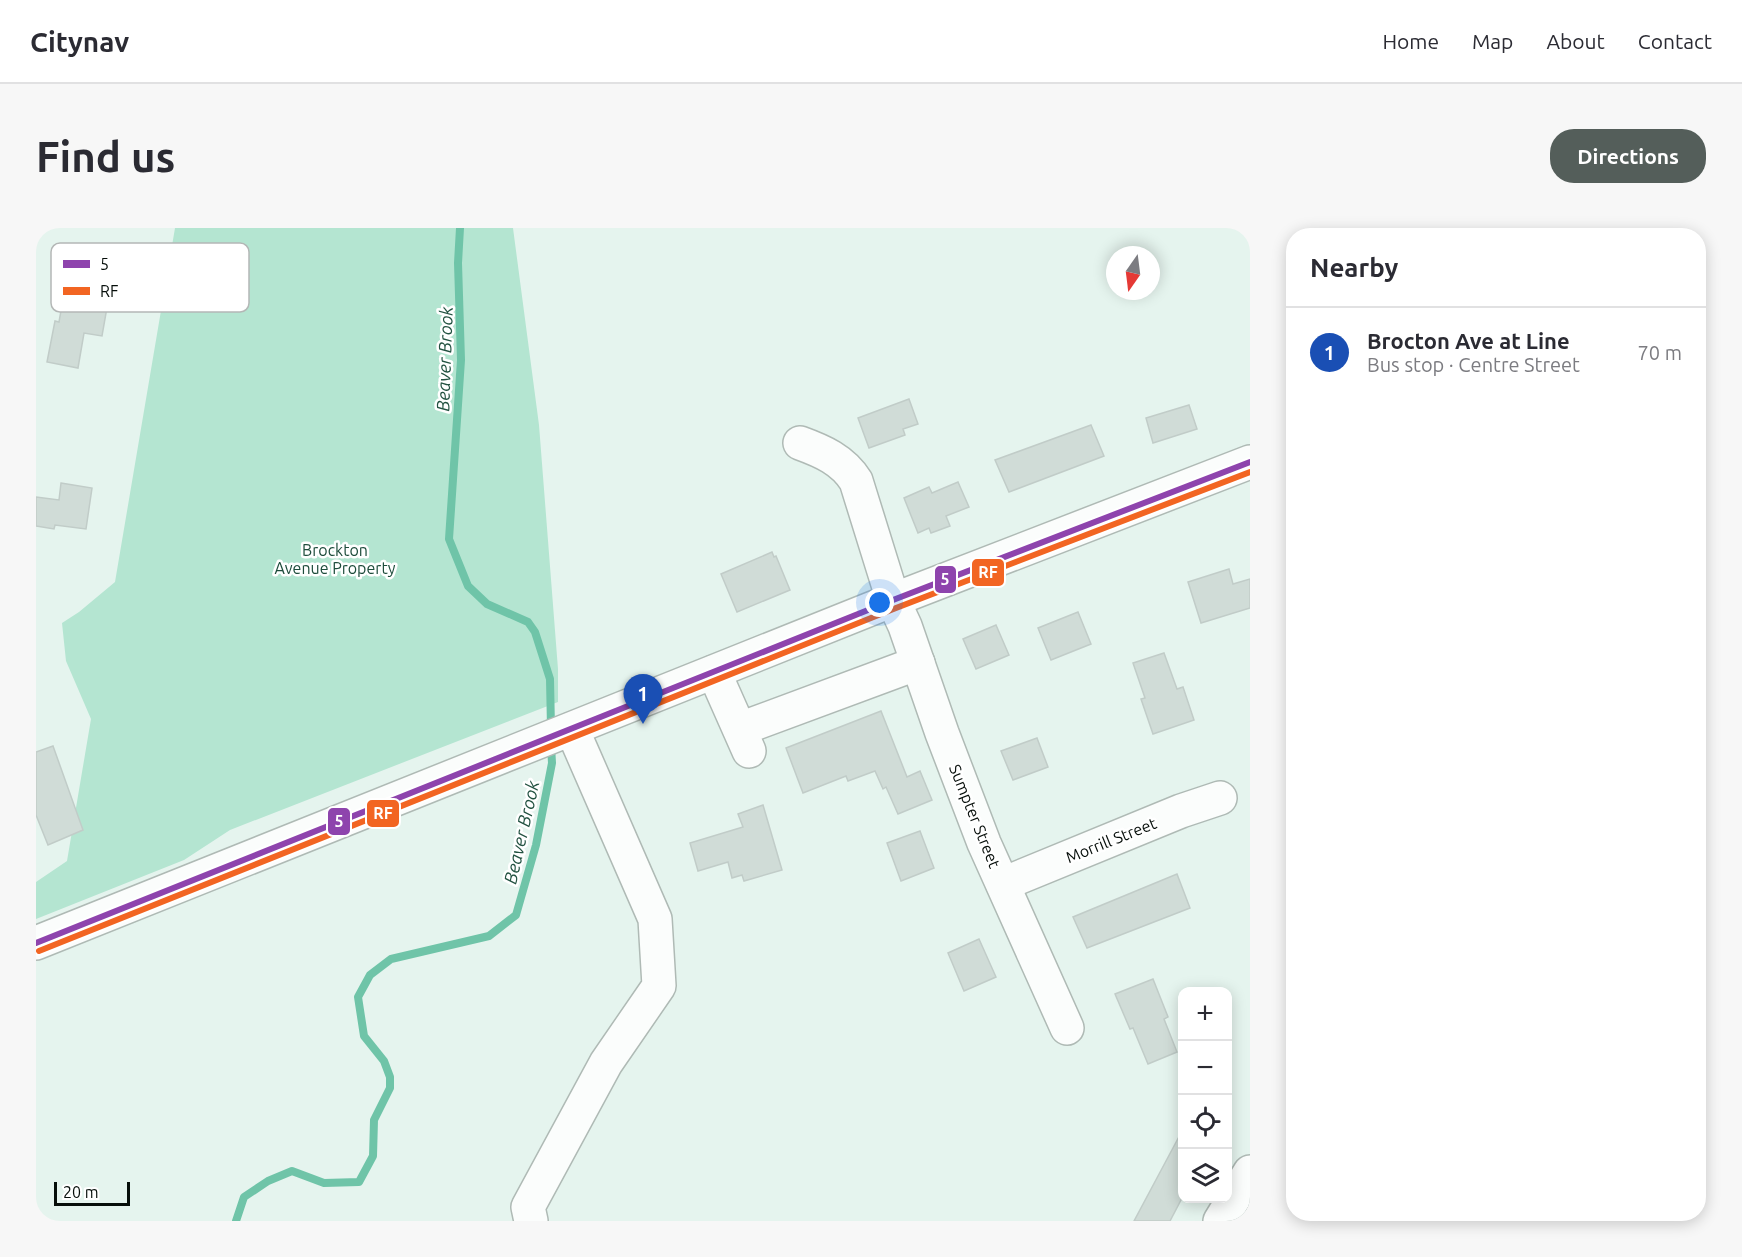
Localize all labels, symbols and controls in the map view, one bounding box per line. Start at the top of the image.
text: Citynav [30,26,129,57]
text: Home [1382,29,1439,53]
text: Map [1472,29,1513,53]
text: About [1546,29,1605,53]
text: Contact [1638,29,1712,53]
button: Directions [1550,129,1706,183]
text: Find us [36,133,175,180]
legend [51,243,249,312]
north arrow [1106,246,1160,300]
text: Nearby [1310,253,1398,282]
text: 5 [100,255,109,273]
text: RF [100,282,118,300]
water label: Beaver Brook [432,305,456,412]
text: Brocton Ave at Line [1367,328,1570,353]
text: 1 [1324,341,1335,364]
text: 70 m [1638,341,1682,364]
text: Bus stop · Centre Street [1367,353,1580,376]
park label: Brockton Avenue Property [275,541,396,577]
line badge: RF [971,558,1005,587]
text: RF [978,563,998,581]
line badge: 5 [934,565,957,594]
text: 5 [940,570,950,588]
your location [865,588,894,617]
pin: 1 [624,674,662,724]
street label: Sumpter Street [946,762,1004,871]
water label: Beaver Brook [499,778,543,886]
line badge: RF [366,799,400,828]
text: RF [373,804,393,822]
line badge: 5 [327,807,351,836]
text: 5 [334,812,344,830]
street label: Morrill Street [1063,813,1160,866]
map controls [1178,987,1232,1203]
button: + [1178,987,1232,1041]
button: − [1178,1041,1232,1095]
button: locate [1178,1095,1232,1149]
button: layers [1178,1149,1232,1203]
scale bar [54,1179,130,1206]
text: 20 m [63,1183,99,1201]

